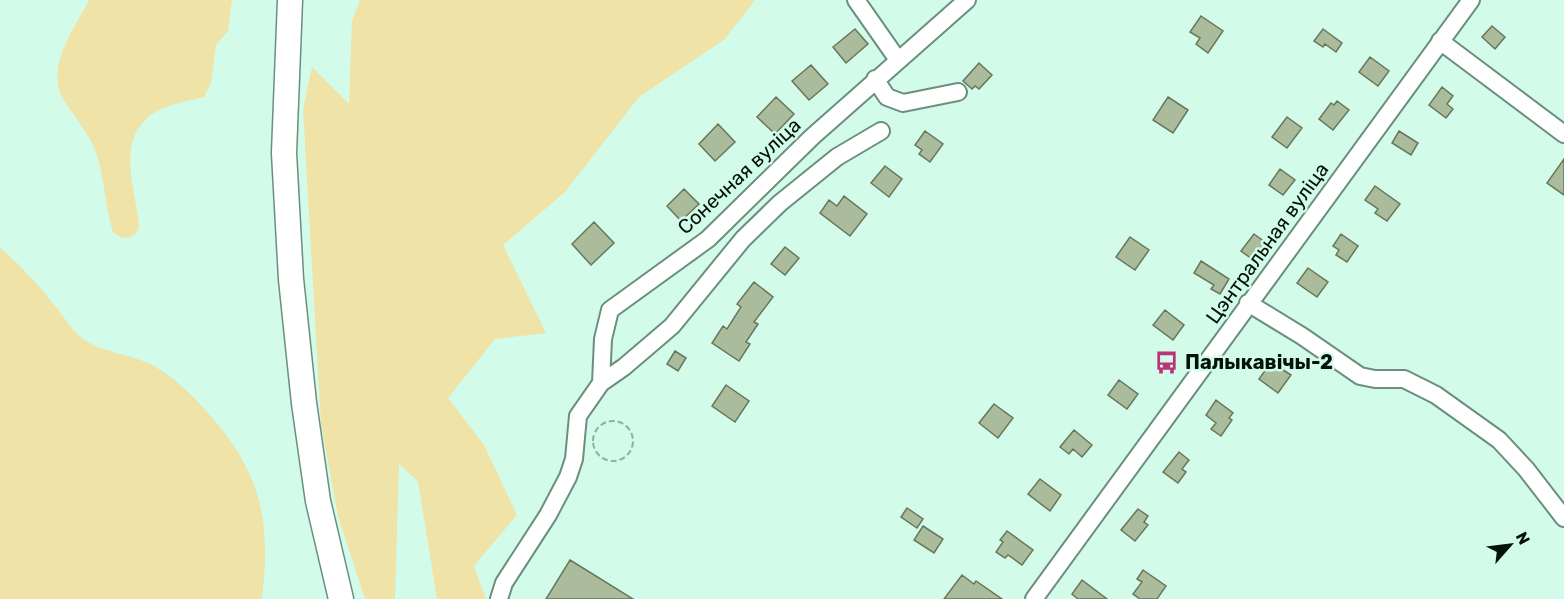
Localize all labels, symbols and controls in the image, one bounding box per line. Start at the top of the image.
street label: Сонечная вуліца [672,113,806,239]
street label: Цэнтральная вуліца [1201,158,1333,328]
bus stop icon: Палыкавічы-2 [1154,349,1180,375]
place label: Палыкавічы-2 [1185,350,1333,374]
north arrow [1480,515,1540,575]
text: N [1512,529,1534,548]

